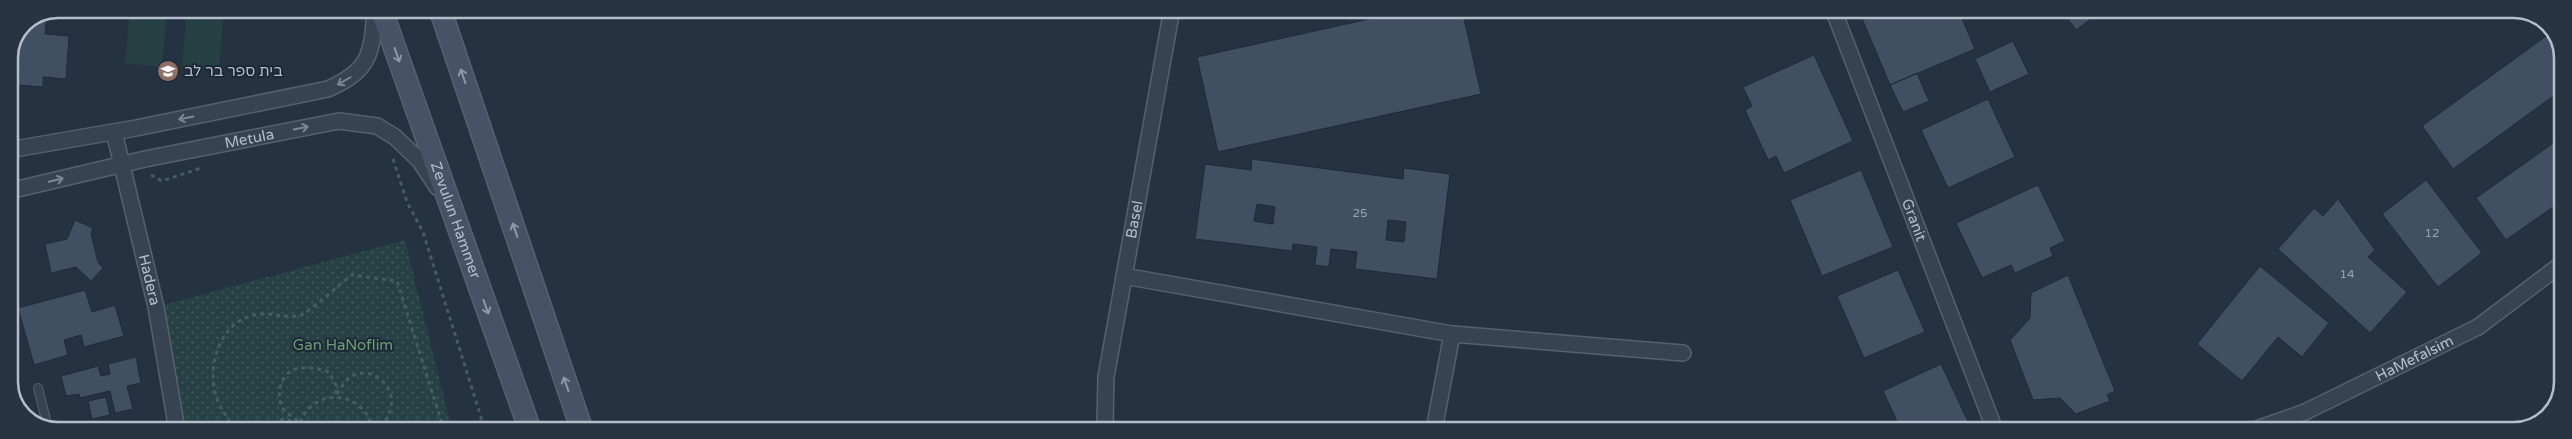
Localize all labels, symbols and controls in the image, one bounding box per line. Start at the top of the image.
one-way arrow [393,47,402,62]
school or university icon: בית ספר בר לב [156,59,180,83]
place label: בית ספר בר לב [184,62,283,80]
one-way arrow [457,68,467,84]
one-way arrow [337,77,351,87]
one-way arrow [179,113,195,123]
one-way arrow [292,123,308,133]
street label: Metula [223,125,275,152]
street label: Zevulun Hammer [427,159,485,281]
one-way arrow [48,175,64,184]
street label: Granit [1898,196,1931,244]
street label: Basel [1122,199,1146,240]
house number: 25 [1352,206,1368,220]
one-way arrow [509,222,519,238]
house number: 12 [2424,226,2440,240]
street label: Hadera [135,252,164,307]
house number: 14 [2339,267,2355,281]
one-way arrow [482,299,491,315]
street label: HaMefalsim [2372,331,2456,385]
park label: Gan HaNoflim [293,336,393,354]
one-way arrow [561,376,571,392]

